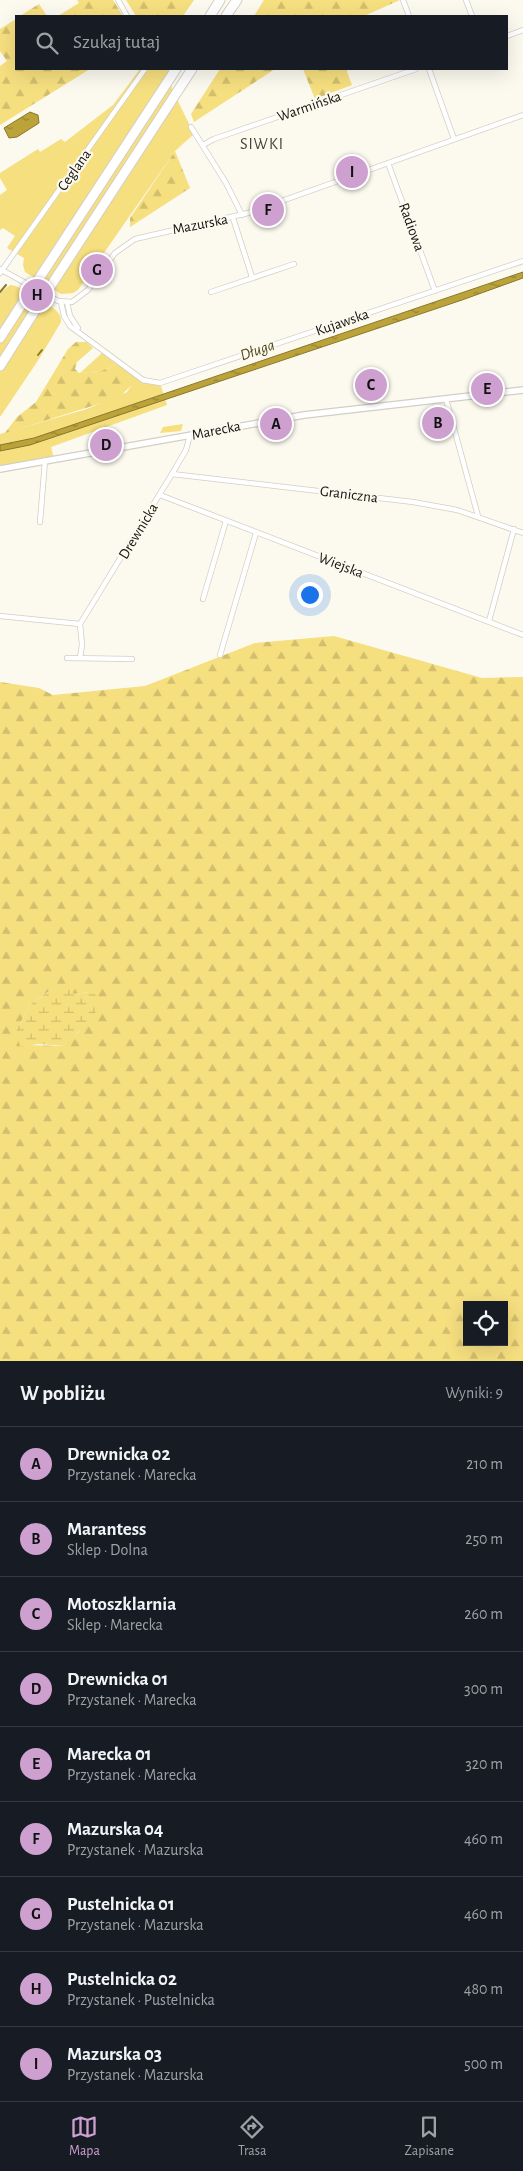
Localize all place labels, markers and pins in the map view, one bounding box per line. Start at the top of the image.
pin: I [336,153,368,191]
pin: F [252,191,284,229]
pin: G [81,251,113,289]
pin: H [21,276,53,314]
pin: C [355,366,387,404]
pin: E [471,370,503,408]
pin: B [422,404,454,442]
pin: A [260,405,292,443]
pin: D [90,426,122,464]

